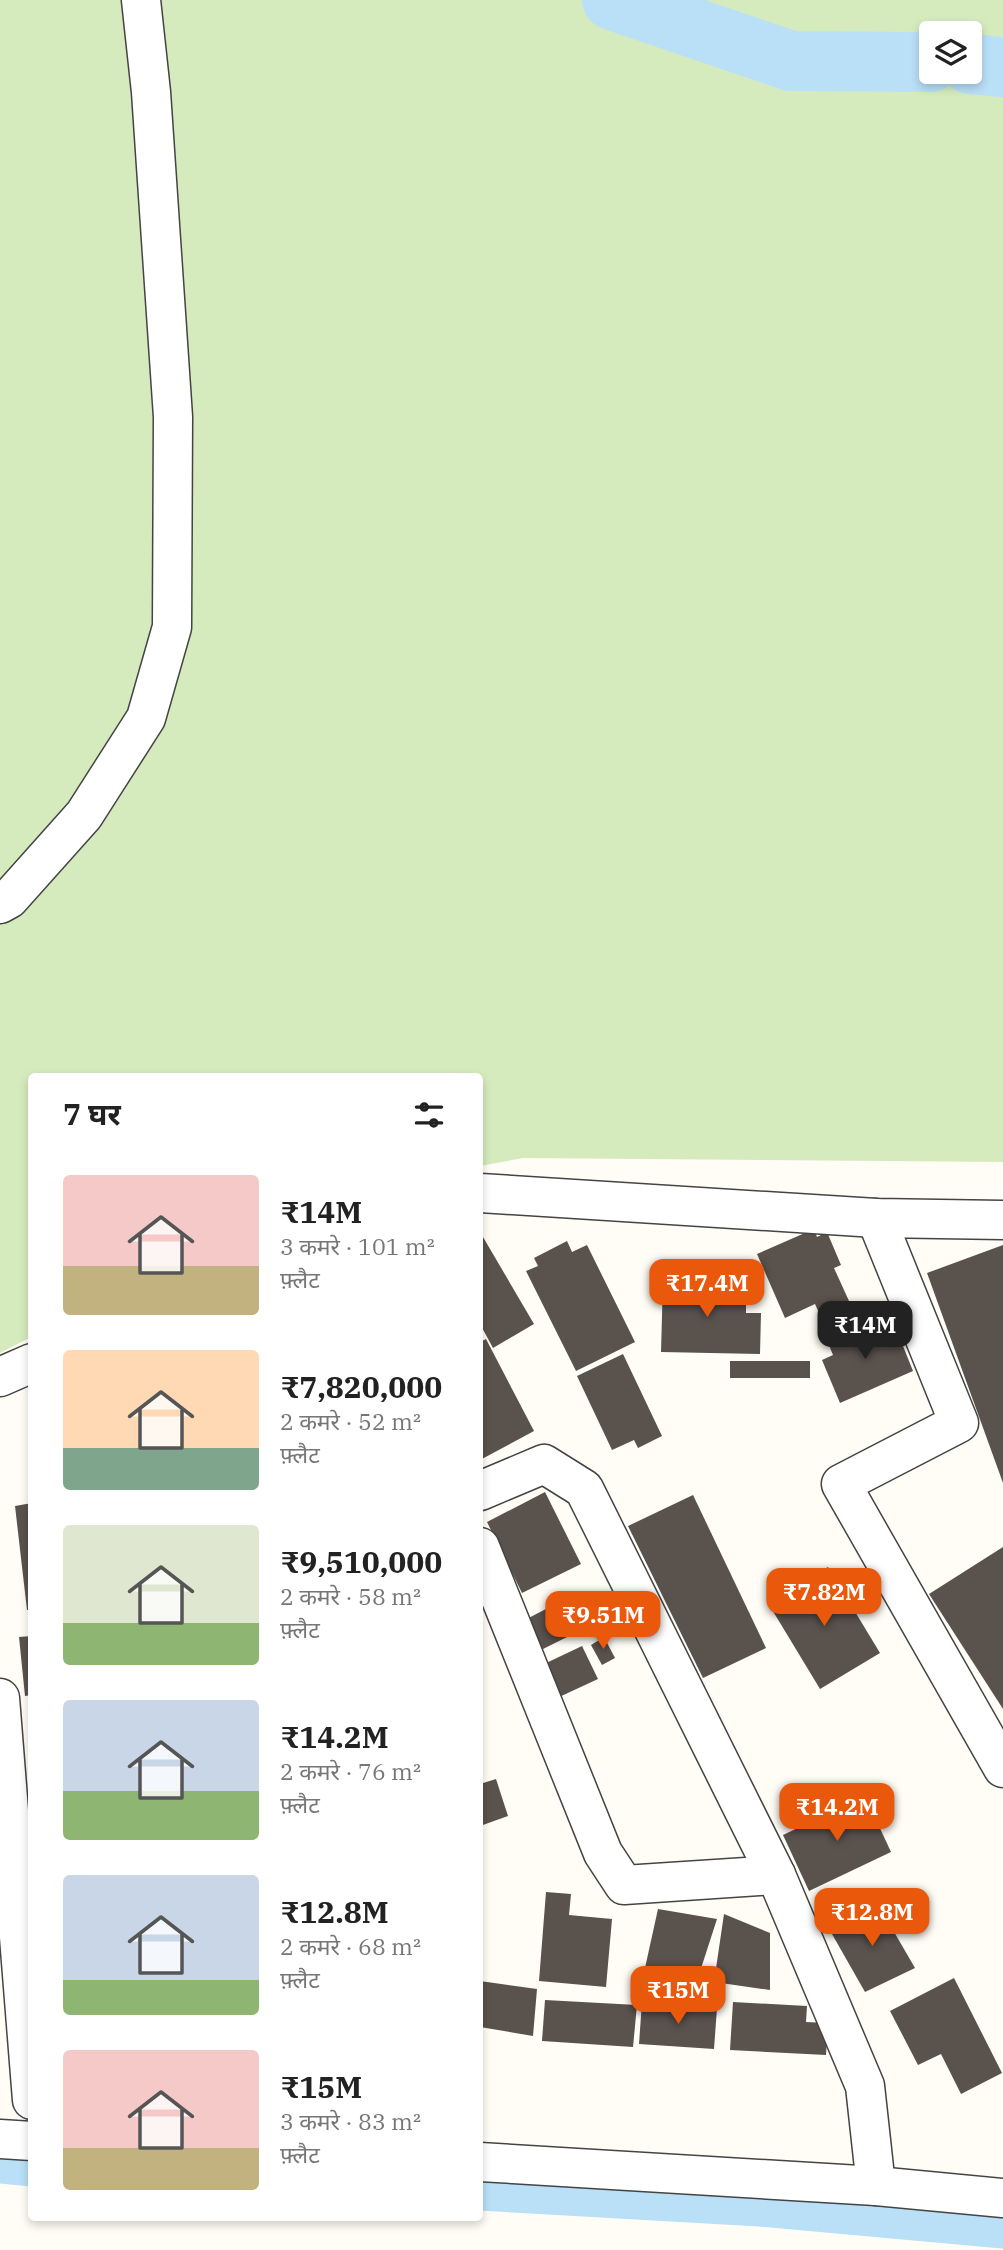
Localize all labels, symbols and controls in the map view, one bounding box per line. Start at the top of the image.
map controls [919,21,982,84]
button: layers [919,21,982,84]
text: 7 घर [63,1094,121,1133]
icon: filters [410,1096,448,1134]
text: ₹14M [280,1192,362,1231]
icon: home [119,1203,203,1287]
text: 3 कमरे · 101 m² [280,1231,435,1261]
pin: ₹17.4M [650,1260,764,1319]
text: फ़्लैट [280,1264,320,1294]
text: ₹17.4M [665,1267,749,1297]
pin: ₹14M [824,1302,906,1361]
text: ₹14M [834,1309,896,1339]
text: ₹7,820,000 [280,1367,442,1406]
icon: home [119,1378,203,1462]
text: 2 कमरे · 52 m² [280,1406,421,1436]
text: फ़्लैट [280,1439,320,1469]
text: ₹9,510,000 [280,1542,442,1581]
icon: home [119,1553,203,1637]
pin: ₹7.82M [767,1568,881,1628]
text: ₹7.82M [782,1576,866,1606]
text: 2 कमरे · 58 m² [280,1581,421,1611]
pin: ₹9.51M [546,1592,660,1651]
text: ₹9.51M [561,1599,645,1629]
text: फ़्लैट [280,1614,320,1644]
text: ₹14.2M [280,1717,389,1756]
icon: home [119,1728,203,1812]
text: 2 कमरे · 76 m² [280,1756,421,1786]
pin: ₹14.2M [780,1784,894,1843]
text: फ़्लैट [280,1789,320,1819]
text: ₹14.2M [795,1791,879,1821]
pin: ₹12.8M [815,1888,929,1948]
text: ₹12.8M [280,1892,389,1931]
text: ₹12.8M [830,1896,914,1926]
icon: home [119,1903,203,1987]
text: 2 कमरे · 68 m² [280,1931,421,1961]
text: फ़्लैट [280,1964,320,1994]
pin: ₹15M [637,1966,719,2026]
text: ₹15M [647,1974,709,2004]
text: ₹15M [280,2067,362,2106]
icon: home [119,2078,203,2162]
text: 3 कमरे · 83 m² [280,2106,421,2136]
text: फ़्लैट [280,2139,320,2169]

